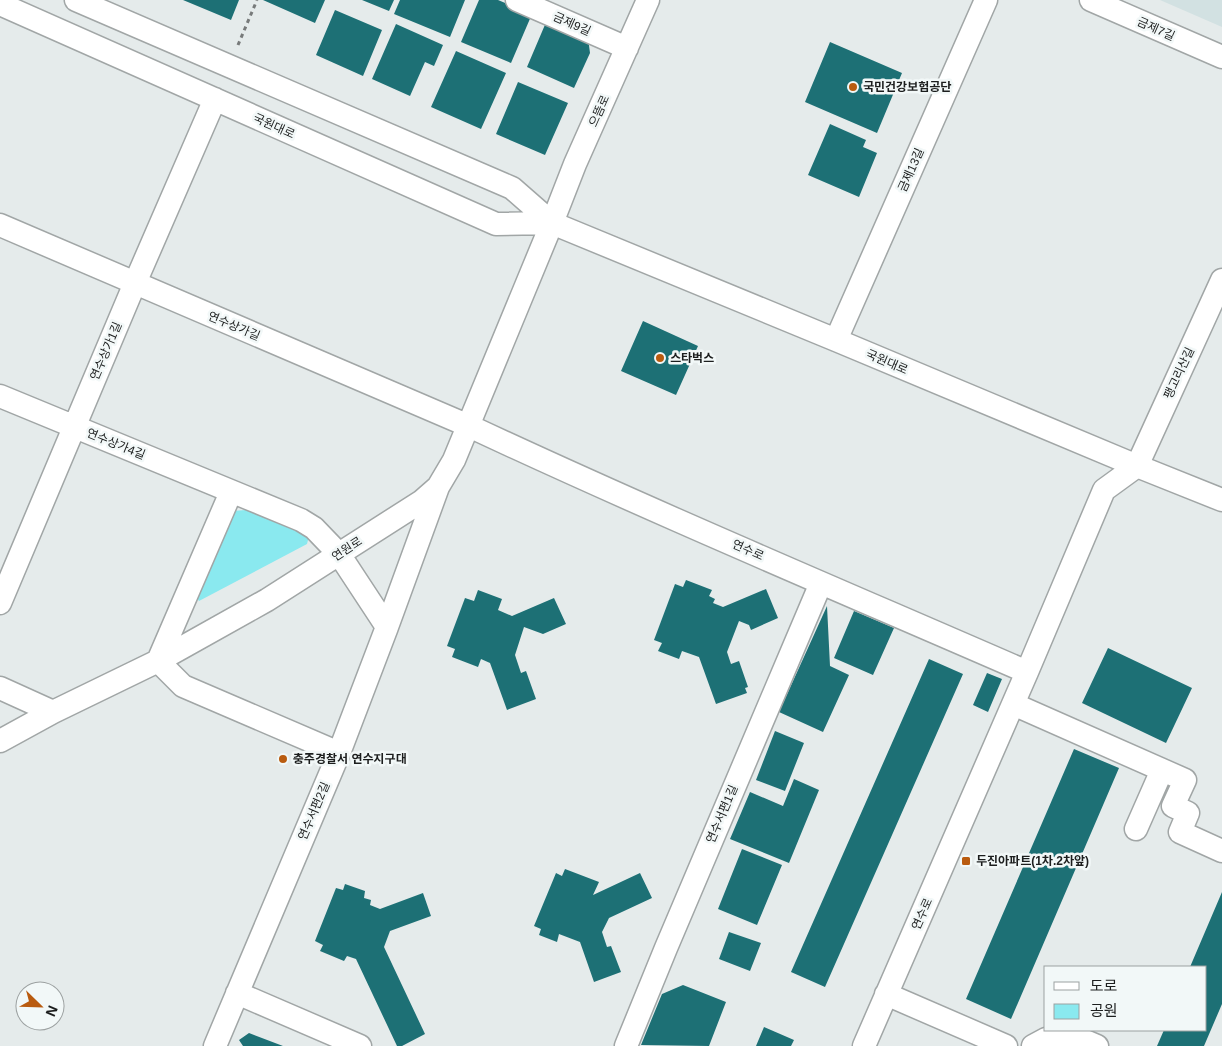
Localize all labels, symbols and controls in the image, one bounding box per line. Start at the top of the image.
street label: 금제9길 [551,10,593,38]
street label: 금제7길 [1135,15,1177,43]
place label: 국민건강보험공단 [863,80,951,94]
marker: 국민건강보험공단 [847,81,859,93]
street label: 으뜸로 [586,93,612,129]
street label: 국원대로 [251,111,297,141]
street label: 금제13길 [895,146,927,194]
street label: 연수상가길 [206,309,262,343]
street label: 연수상가1길 [87,320,125,382]
street label: 팽고리산길 [1161,345,1197,401]
street label: 국원대로 [864,347,910,377]
place label: 스타벅스 [670,351,714,365]
marker: 스타벅스 [654,352,666,364]
street label: 연수상가4길 [85,426,147,462]
street label: 연원로 [329,534,365,564]
street label: 연수로 [730,537,766,563]
place label: 충주경찰서 연수지구대 [293,752,407,766]
marker: 충주경찰서 연수지구대 [277,753,289,765]
street label: 연수서편2길 [295,780,333,842]
street label: 연수서편1길 [703,783,741,845]
place label: 두진아파트(1차.2차앞) [976,854,1089,868]
marker: 두진아파트(1차.2차앞) [960,855,972,867]
street label: 연수로 [909,896,935,932]
legend [1044,966,1207,1031]
text: 도로 [1090,977,1118,994]
north arrow [15,981,65,1031]
text: 공원 [1090,1002,1118,1019]
text: N [43,1003,61,1019]

